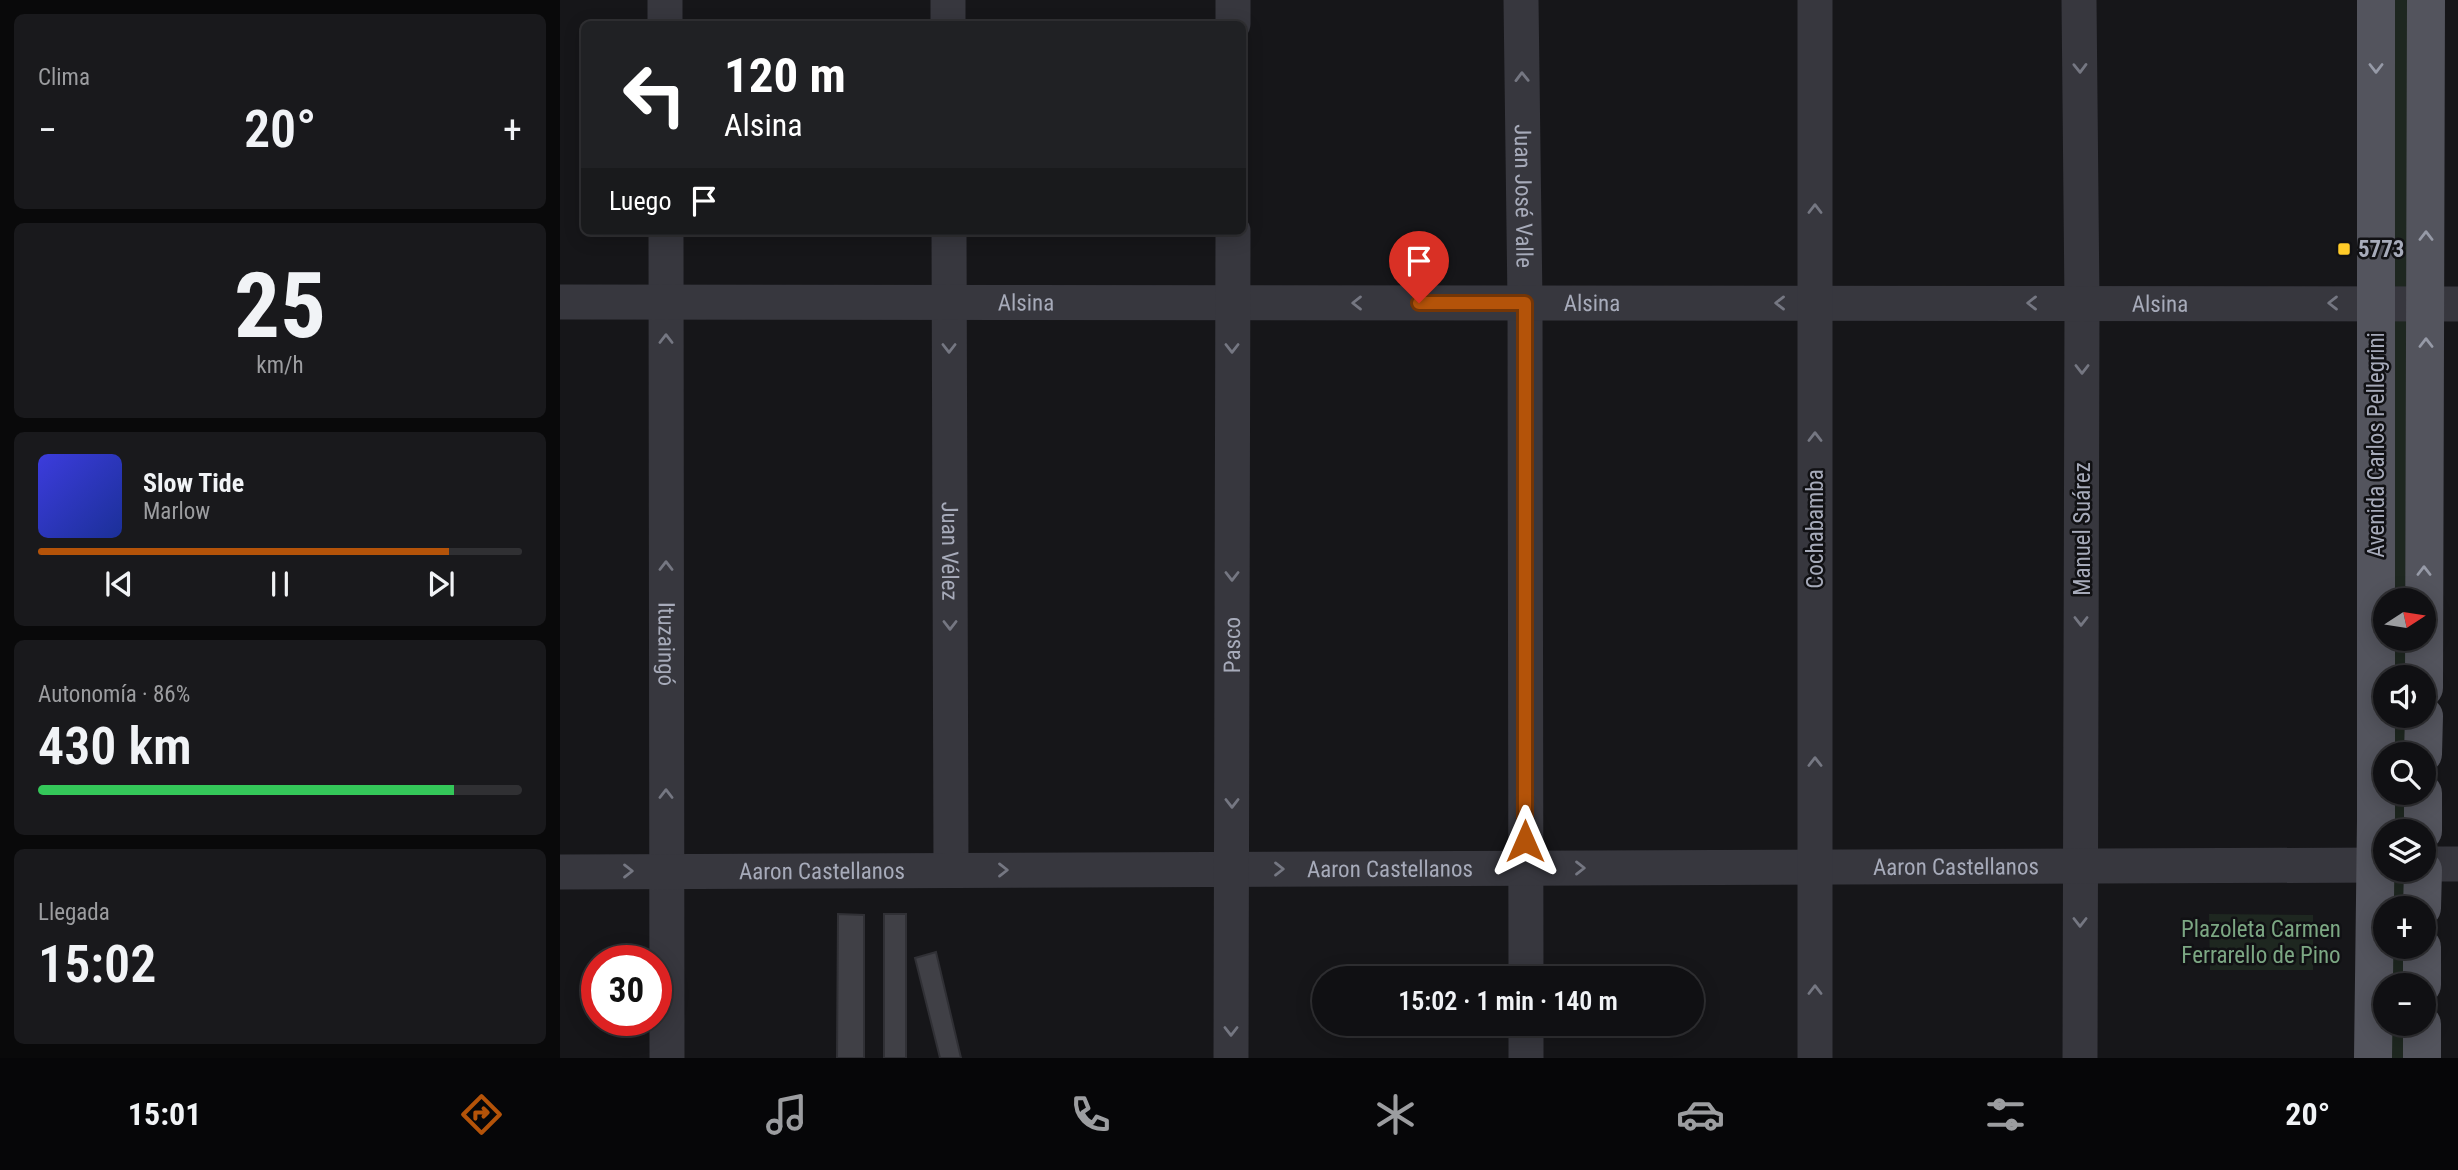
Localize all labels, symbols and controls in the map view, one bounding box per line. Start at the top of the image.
text: 120 m [724,47,846,104]
icon: left [609,49,700,140]
one-way arrow [2072,63,2088,74]
one-way arrow [2368,63,2384,74]
text: Clima [38,64,90,91]
one-way arrow [1514,71,1530,82]
text: 20° [244,99,316,160]
text: Alsina [724,106,803,144]
text: − [38,108,57,152]
text: + [503,108,522,152]
street label: Juan José Valle [1509,124,1538,268]
icon: arrive [685,182,723,220]
text: Luego [609,186,671,216]
one-way arrow [1807,204,1823,214]
one-way arrow [2418,230,2434,240]
pin [1389,231,1449,303]
place label: 5773 [2358,236,2405,263]
marker: 5773 [2336,241,2352,257]
icon: arrive [1400,242,1438,280]
text: 25 [234,253,326,359]
street label: Alsina [998,289,1054,316]
street label: Alsina [1564,290,1620,317]
street label: Alsina [2132,290,2188,317]
one-way arrow [1351,295,1361,311]
one-way arrow [1774,295,1785,311]
one-way arrow [2026,295,2037,311]
one-way arrow [2327,295,2338,311]
street label: Avenida Carlos Pellegrini [2363,332,2390,558]
one-way arrow [658,333,674,344]
one-way arrow [2418,337,2433,348]
one-way arrow [941,343,957,354]
one-way arrow [1224,343,1240,354]
text: km/h [256,352,304,379]
one-way arrow [2074,364,2090,375]
one-way arrow [1807,431,1823,442]
street label: Manuel Suárez [2069,462,2096,596]
text: Slow Tide [143,468,244,498]
street label: Cochabamba [1802,469,1829,589]
text: Marlow [143,498,210,525]
street label: Juan Vélez [936,501,964,601]
one-way arrow [658,561,674,571]
icon: previous [100,565,138,603]
icon: pause [261,565,299,603]
icon: next [422,565,460,603]
one-way arrow [2416,565,2432,575]
one-way arrow [1224,571,1240,581]
north arrow [2373,588,2436,651]
map controls [2373,588,2436,1036]
street label: Ituzaingó [653,602,680,686]
one-way arrow [2073,616,2089,627]
street label: Pasco [1218,617,1246,673]
one-way arrow [942,620,958,630]
button: sound [2373,665,2436,728]
text: Autonomía · 86% [38,681,190,708]
text: 430 km [38,716,192,777]
button: search [2373,742,2436,805]
one-way arrow [1807,757,1823,767]
one-way arrow [658,788,674,799]
one-way arrow [1224,798,1240,809]
position arrow [1488,804,1562,878]
button: layers [2373,819,2436,882]
street label: Aaron Castellanos [1873,853,2039,880]
street label: Aaron Castellanos [1307,855,1473,883]
street label: Aaron Castellanos [739,857,905,885]
one-way arrow [1575,860,1586,876]
one-way arrow [1274,861,1285,877]
one-way arrow [998,862,1008,878]
one-way arrow [623,863,634,879]
button: + [2373,896,2436,959]
text: Llegada [38,899,110,926]
park label: Plazoleta Carmen Ferrarello de Pino [2181,916,2341,969]
one-way arrow [2072,917,2088,928]
text: 15:02 [38,934,156,995]
speed limit sign: 30 [581,945,672,1036]
button: − [2373,973,2436,1036]
one-way arrow [1807,984,1823,995]
text: 15:02 · 1 min · 140 m [1398,986,1618,1016]
one-way arrow [1223,1026,1239,1036]
icon: directions [457,1090,506,1139]
icon: music [762,1090,811,1139]
icon: phone [1066,1090,1115,1139]
icon: climate [1371,1090,1420,1139]
icon: car [1676,1090,1725,1139]
icon: filters [1981,1090,2030,1139]
text: 15:01 [128,1095,201,1133]
text: 20° [2285,1095,2330,1133]

